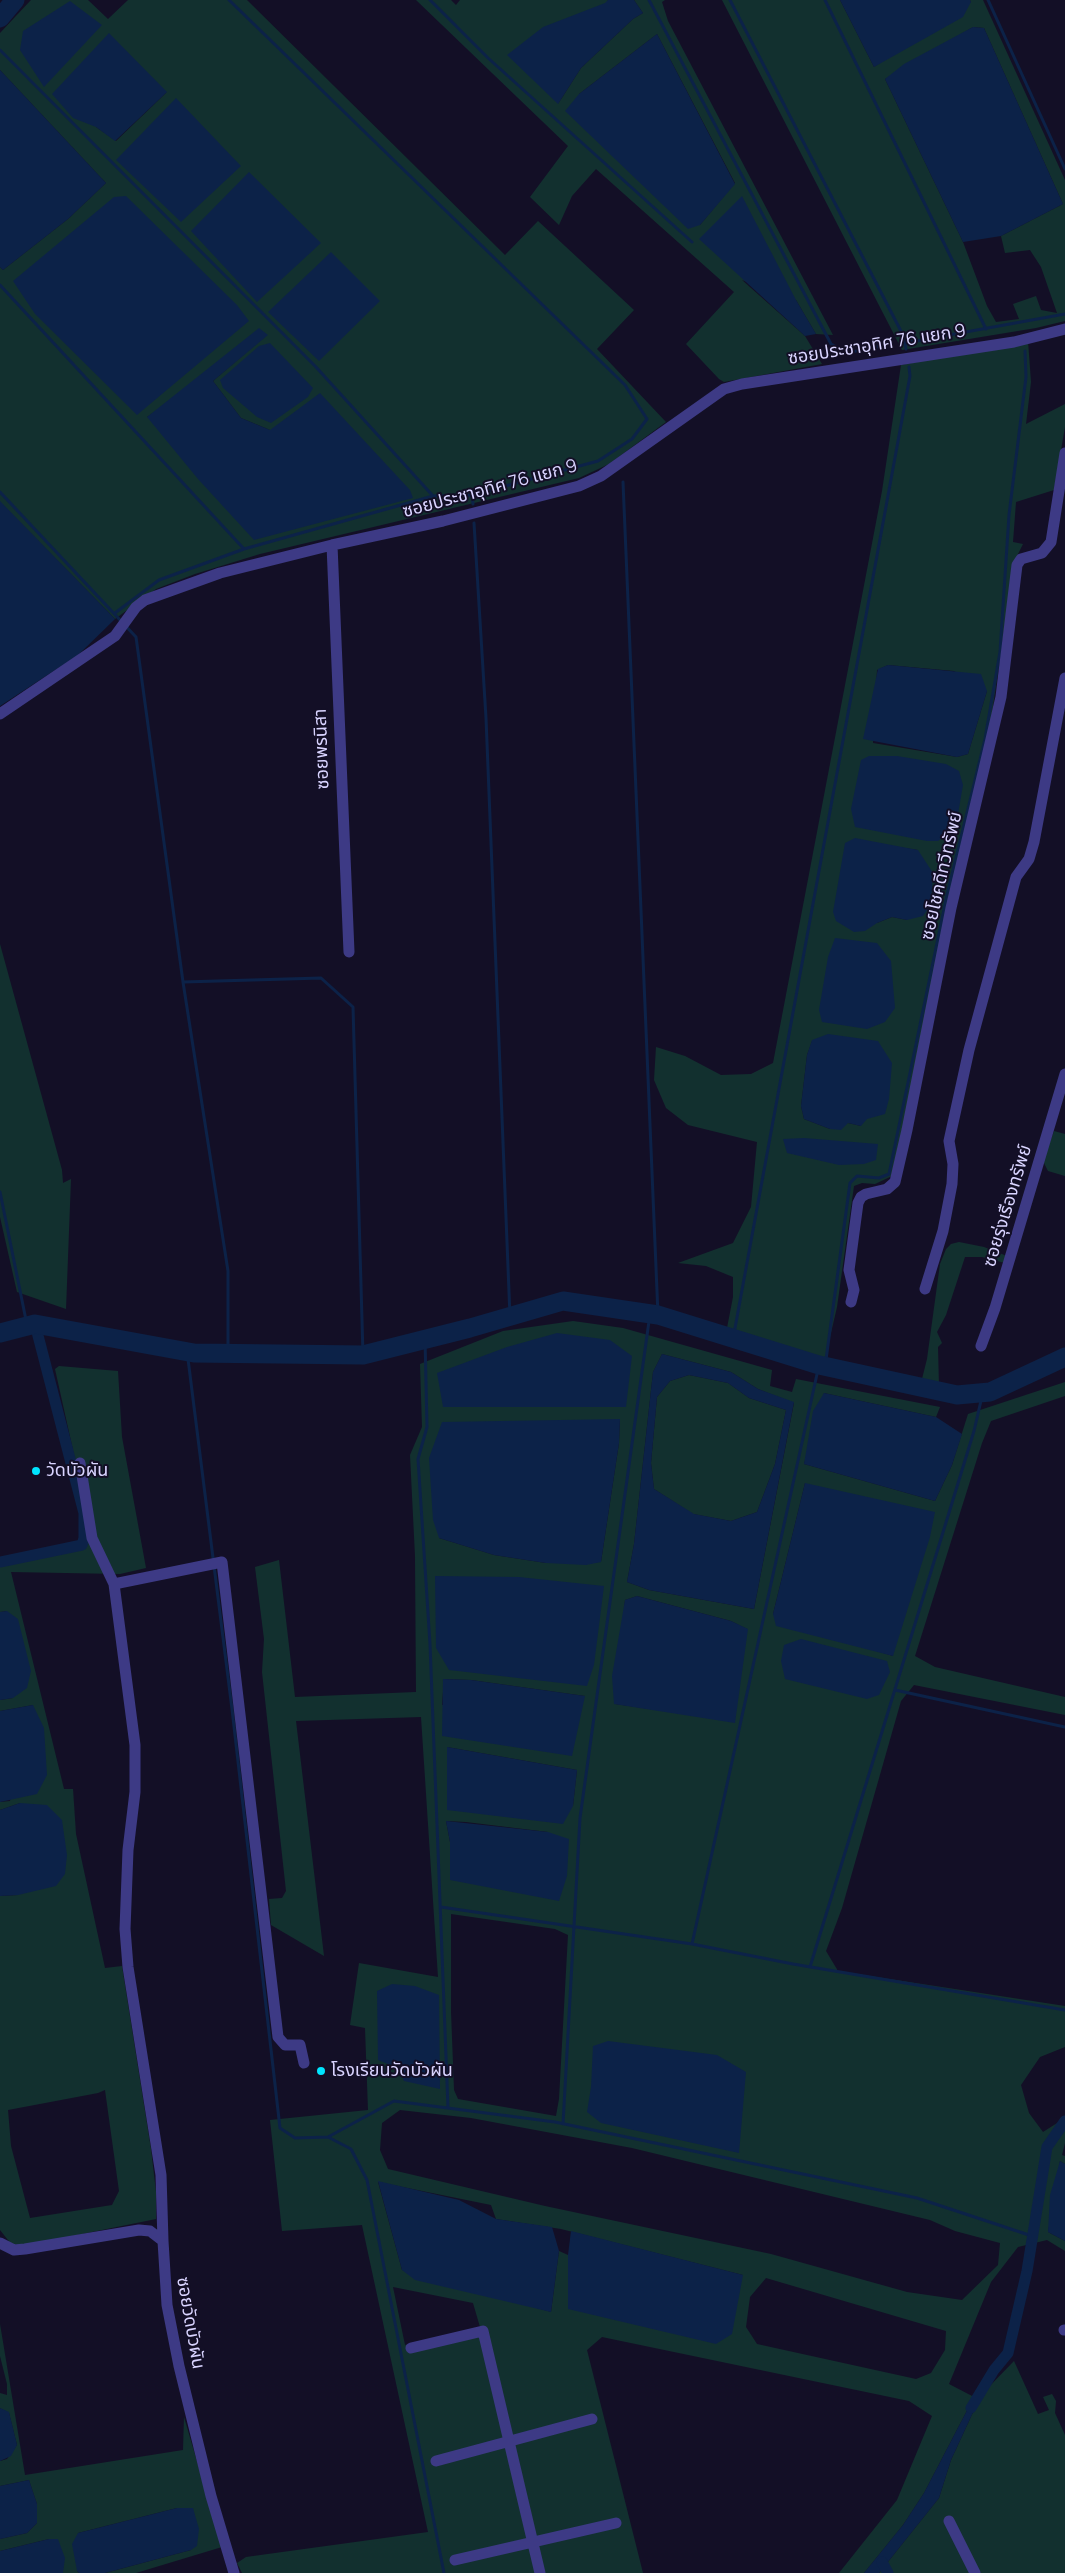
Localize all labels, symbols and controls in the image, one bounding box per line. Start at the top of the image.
street label: ซอยประชาอุทิศ 76 แยก 9 [786,320,968,370]
street label: ซอยประชาอุทิศ 76 แยก 9 [400,455,580,523]
street label: ซอยพรนิสา [310,708,334,790]
street label: ซอยโชคดีทวีทรัพย์ [917,810,967,942]
street label: ซอยรุ่งเรืองทรัพย์ [979,1142,1037,1270]
place label: วัดบัวผัน [46,1460,108,1482]
marker: วัดบัวผัน [30,1465,42,1477]
place label: โรงเรียนวัดบัวผัน [331,2060,453,2082]
marker: โรงเรียนวัดบัวผัน [315,2065,327,2077]
street label: ซอยวัดบัวผัน [171,2275,209,2371]

